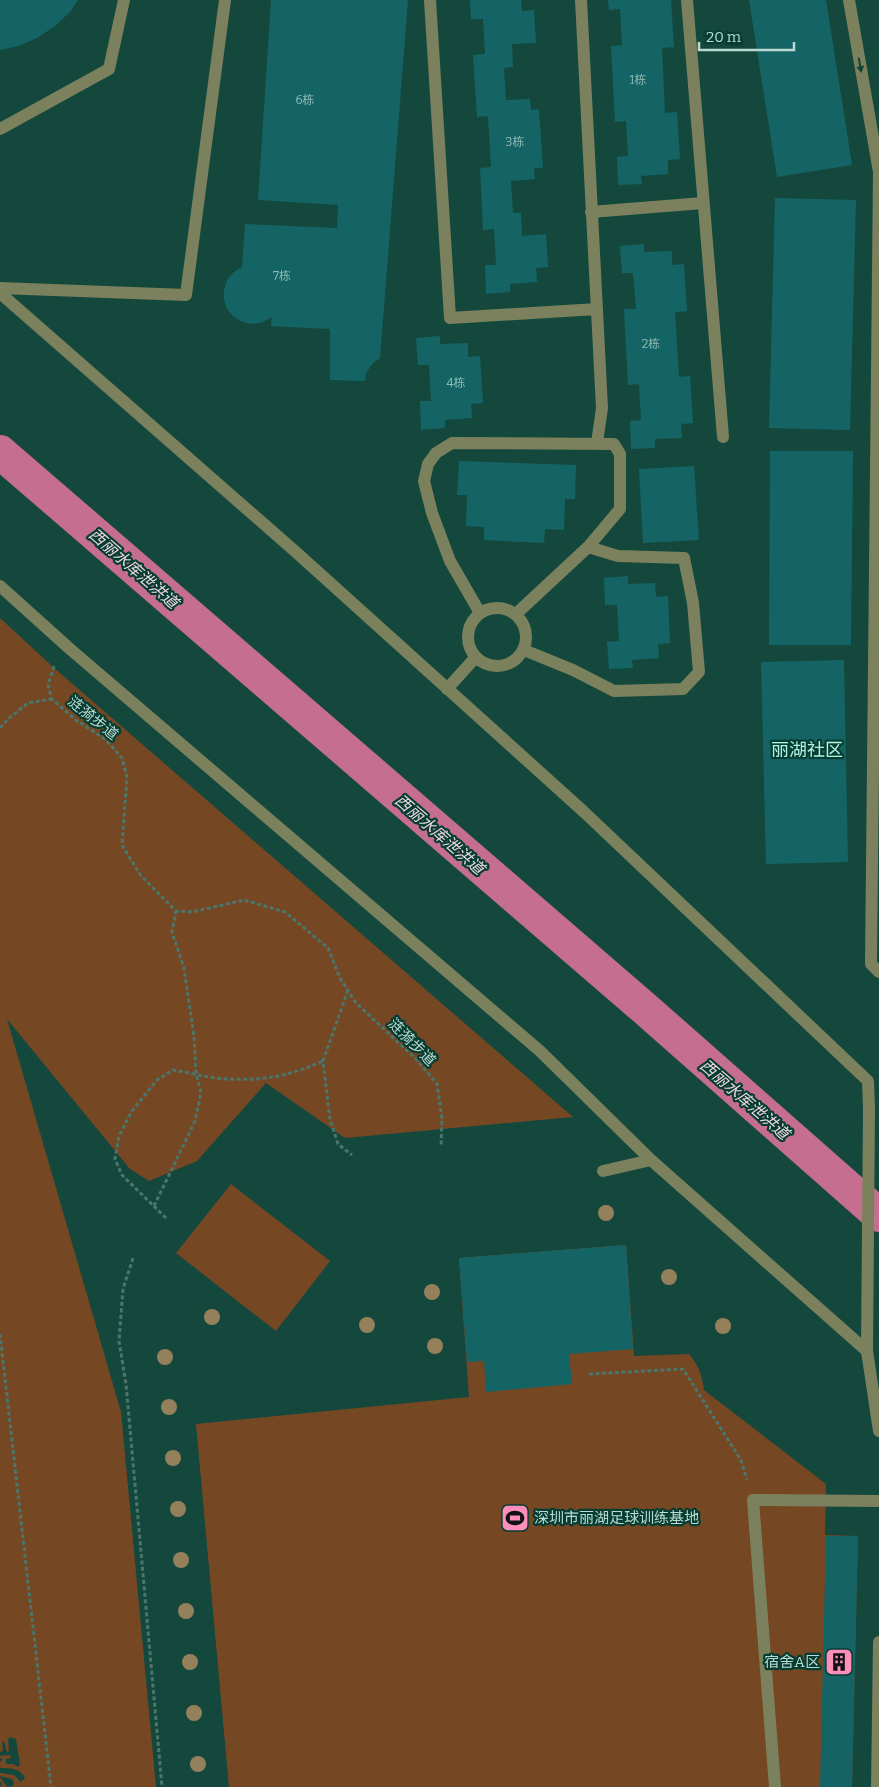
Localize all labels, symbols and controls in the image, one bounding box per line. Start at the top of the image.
scale bar [699,20,794,52]
text: 20 m [706,28,742,46]
one-way arrow [857,58,865,74]
house number: 1栋 [630,73,646,87]
house number: 6栋 [295,93,315,107]
house number: 3栋 [506,135,524,149]
house number: 7栋 [273,269,291,283]
house number: 2栋 [642,337,660,351]
house number: 4栋 [446,376,466,390]
water label: 西丽水库泄洪道 [85,524,184,614]
street label: 涟漪步道 [64,692,122,744]
district label: 丽湖社区 [771,739,843,761]
water label: 西丽水库泄洪道 [391,790,490,880]
street label: 涟漪步道 [384,1014,440,1070]
water label: 西丽水库泄洪道 [696,1055,795,1145]
sports icon: 深圳市丽湖足球训练基地 [500,1503,530,1533]
place label: 深圳市丽湖足球训练基地 [534,1509,699,1527]
building icon: 宿舍A区 [824,1647,854,1677]
place label: 宿舍A区 [764,1653,820,1671]

